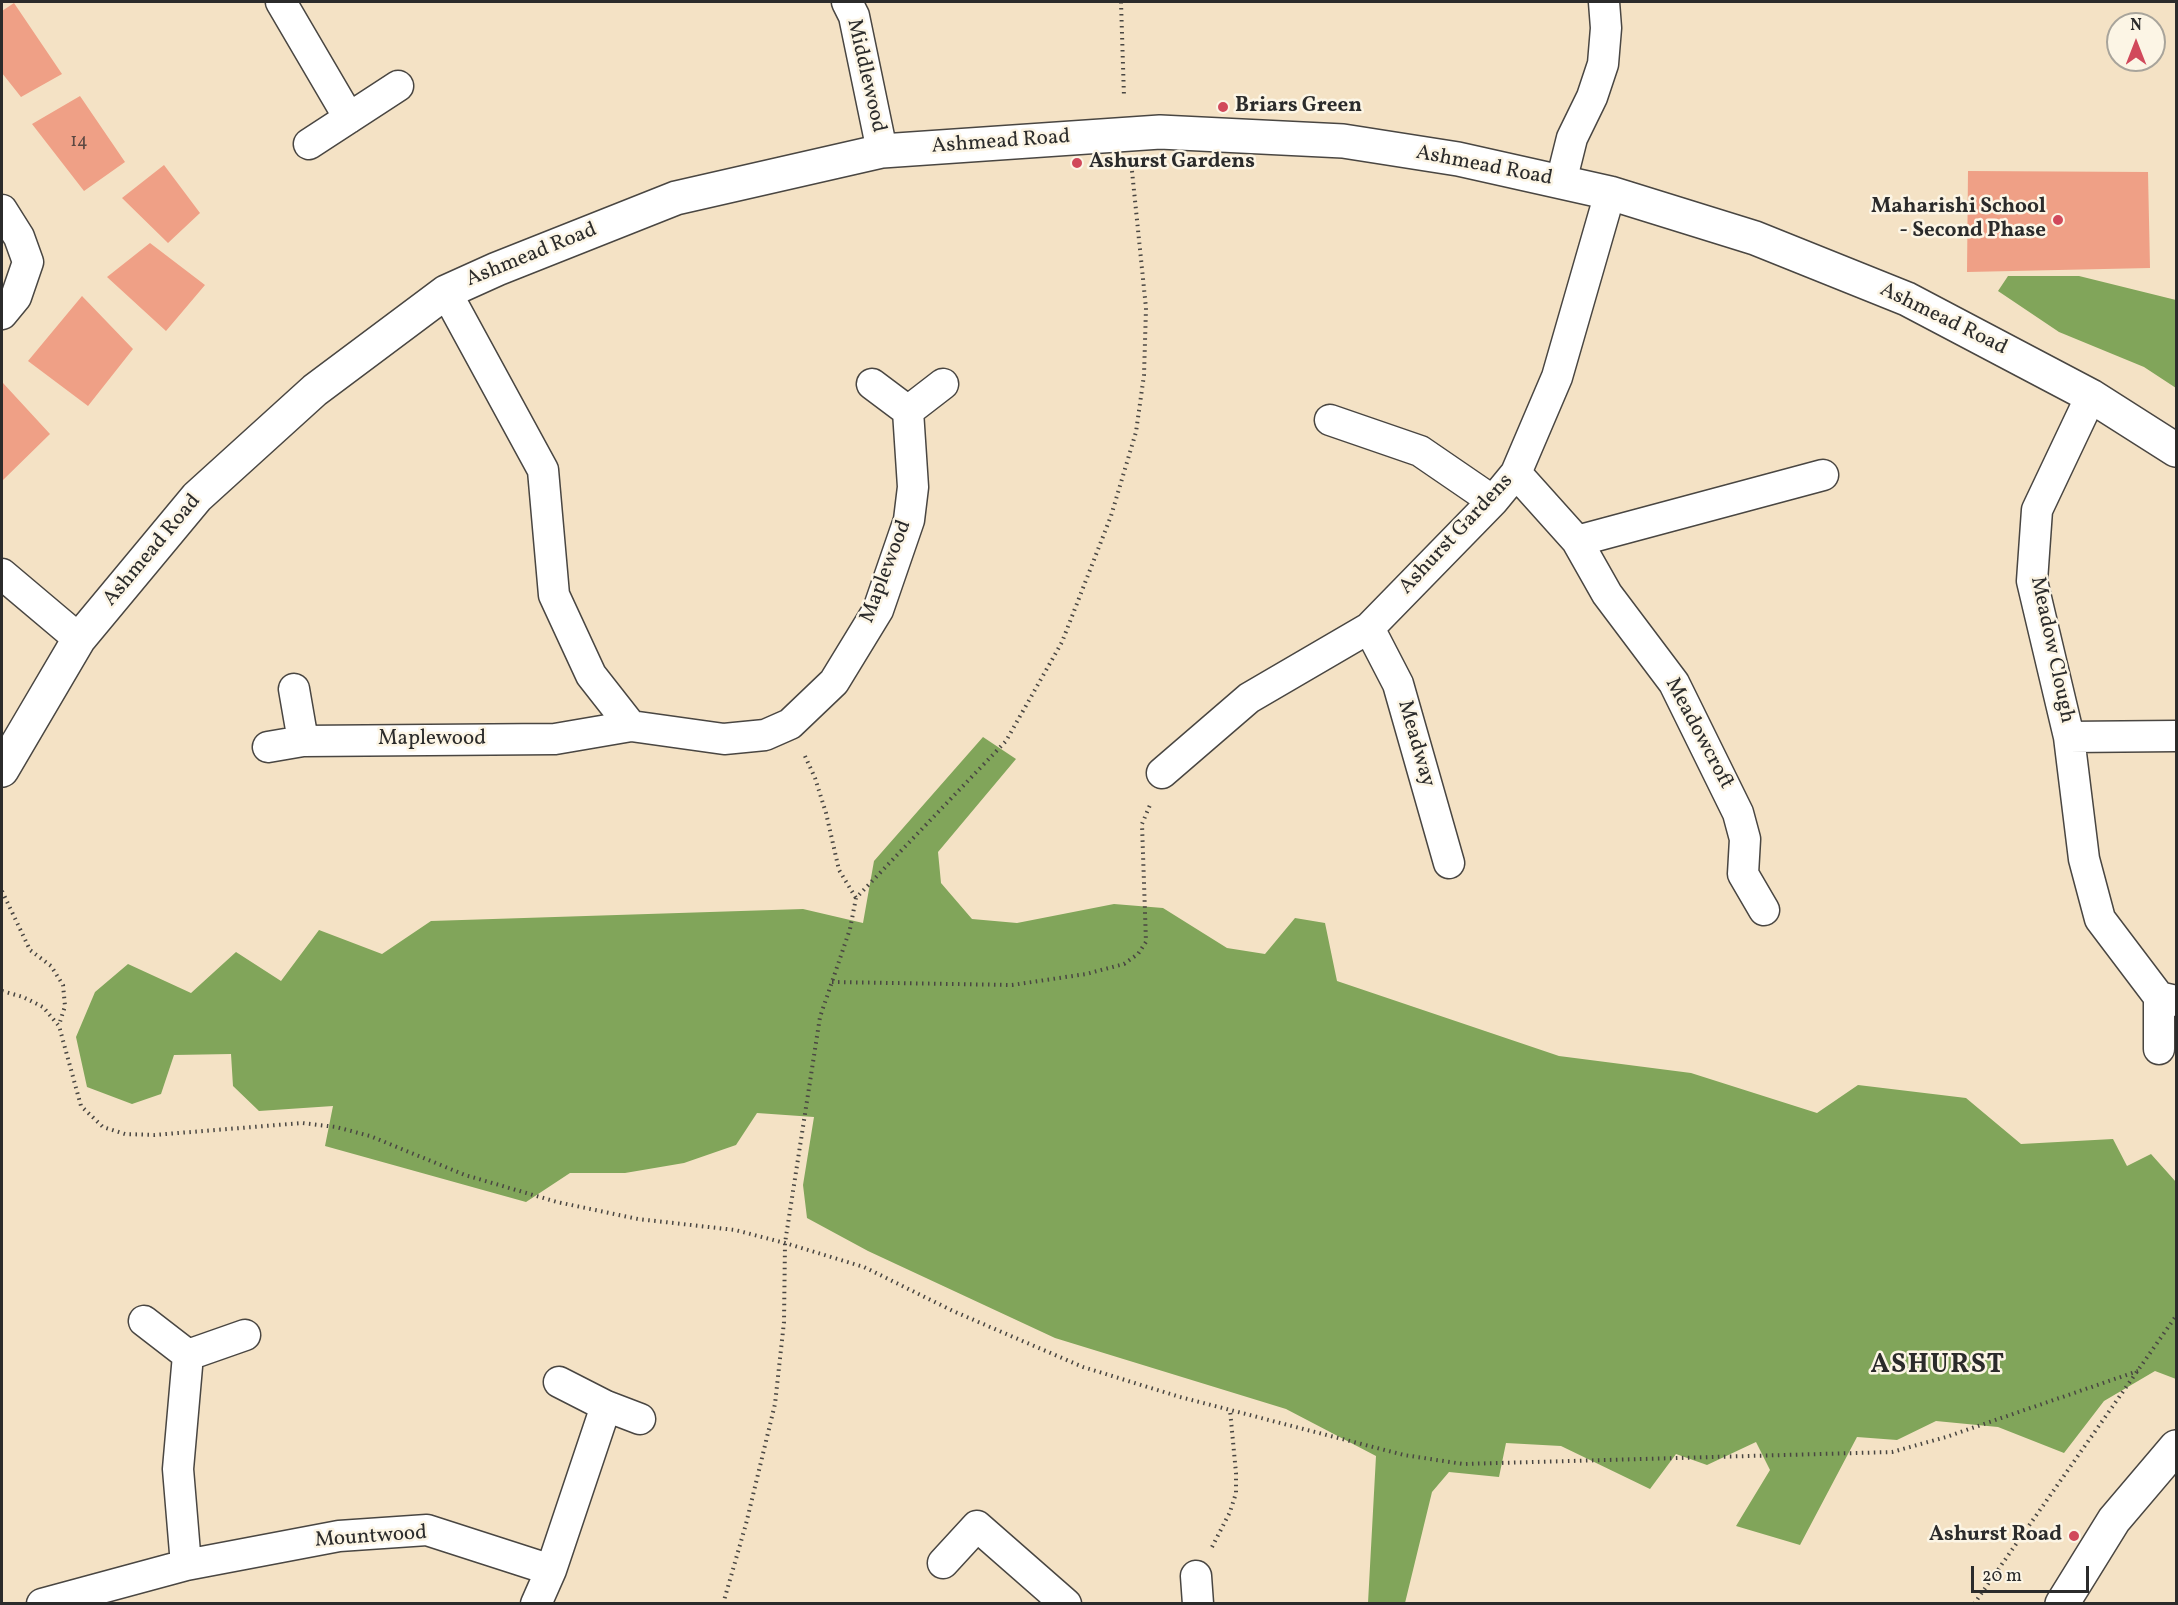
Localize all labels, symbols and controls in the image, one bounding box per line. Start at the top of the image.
north arrow [2106,12,2166,72]
text: N [2130,15,2142,37]
street label: Middlewood [840,17,890,135]
place label: Briars Green [1235,94,1362,120]
marker: Briars Green [1216,100,1230,114]
street label: Ashmead Road [931,126,1071,160]
house number: 14 [70,132,88,154]
street label: Ashmead Road [1413,141,1555,193]
place label: Ashurst Gardens [1089,150,1255,176]
marker: Ashurst Gardens [1070,156,1084,170]
place label: Maharishi School - Second Phase [1871,195,2046,245]
marker: Maharishi School - Second Phase [2051,213,2065,227]
street label: Ashmead Road [463,218,601,294]
street label: Ashmead Road [1875,278,2011,362]
street label: Ashurst Gardens [1395,470,1519,600]
street label: Ashmead Road [99,490,207,612]
street label: Maplewood [856,517,918,627]
street label: Meadow Clough [2023,574,2079,726]
street label: Meadowcroft [1658,674,1738,794]
street label: Meadway [1391,698,1439,790]
street label: Maplewood [378,727,486,753]
district label: ASHURST [1870,1351,2006,1383]
street label: Mountwood [314,1522,428,1554]
place label: Ashurst Road [1929,1523,2062,1549]
marker: Ashurst Road [2067,1529,2081,1543]
scale bar [1974,1554,2092,1592]
text: 20 m [1982,1564,2022,1589]

